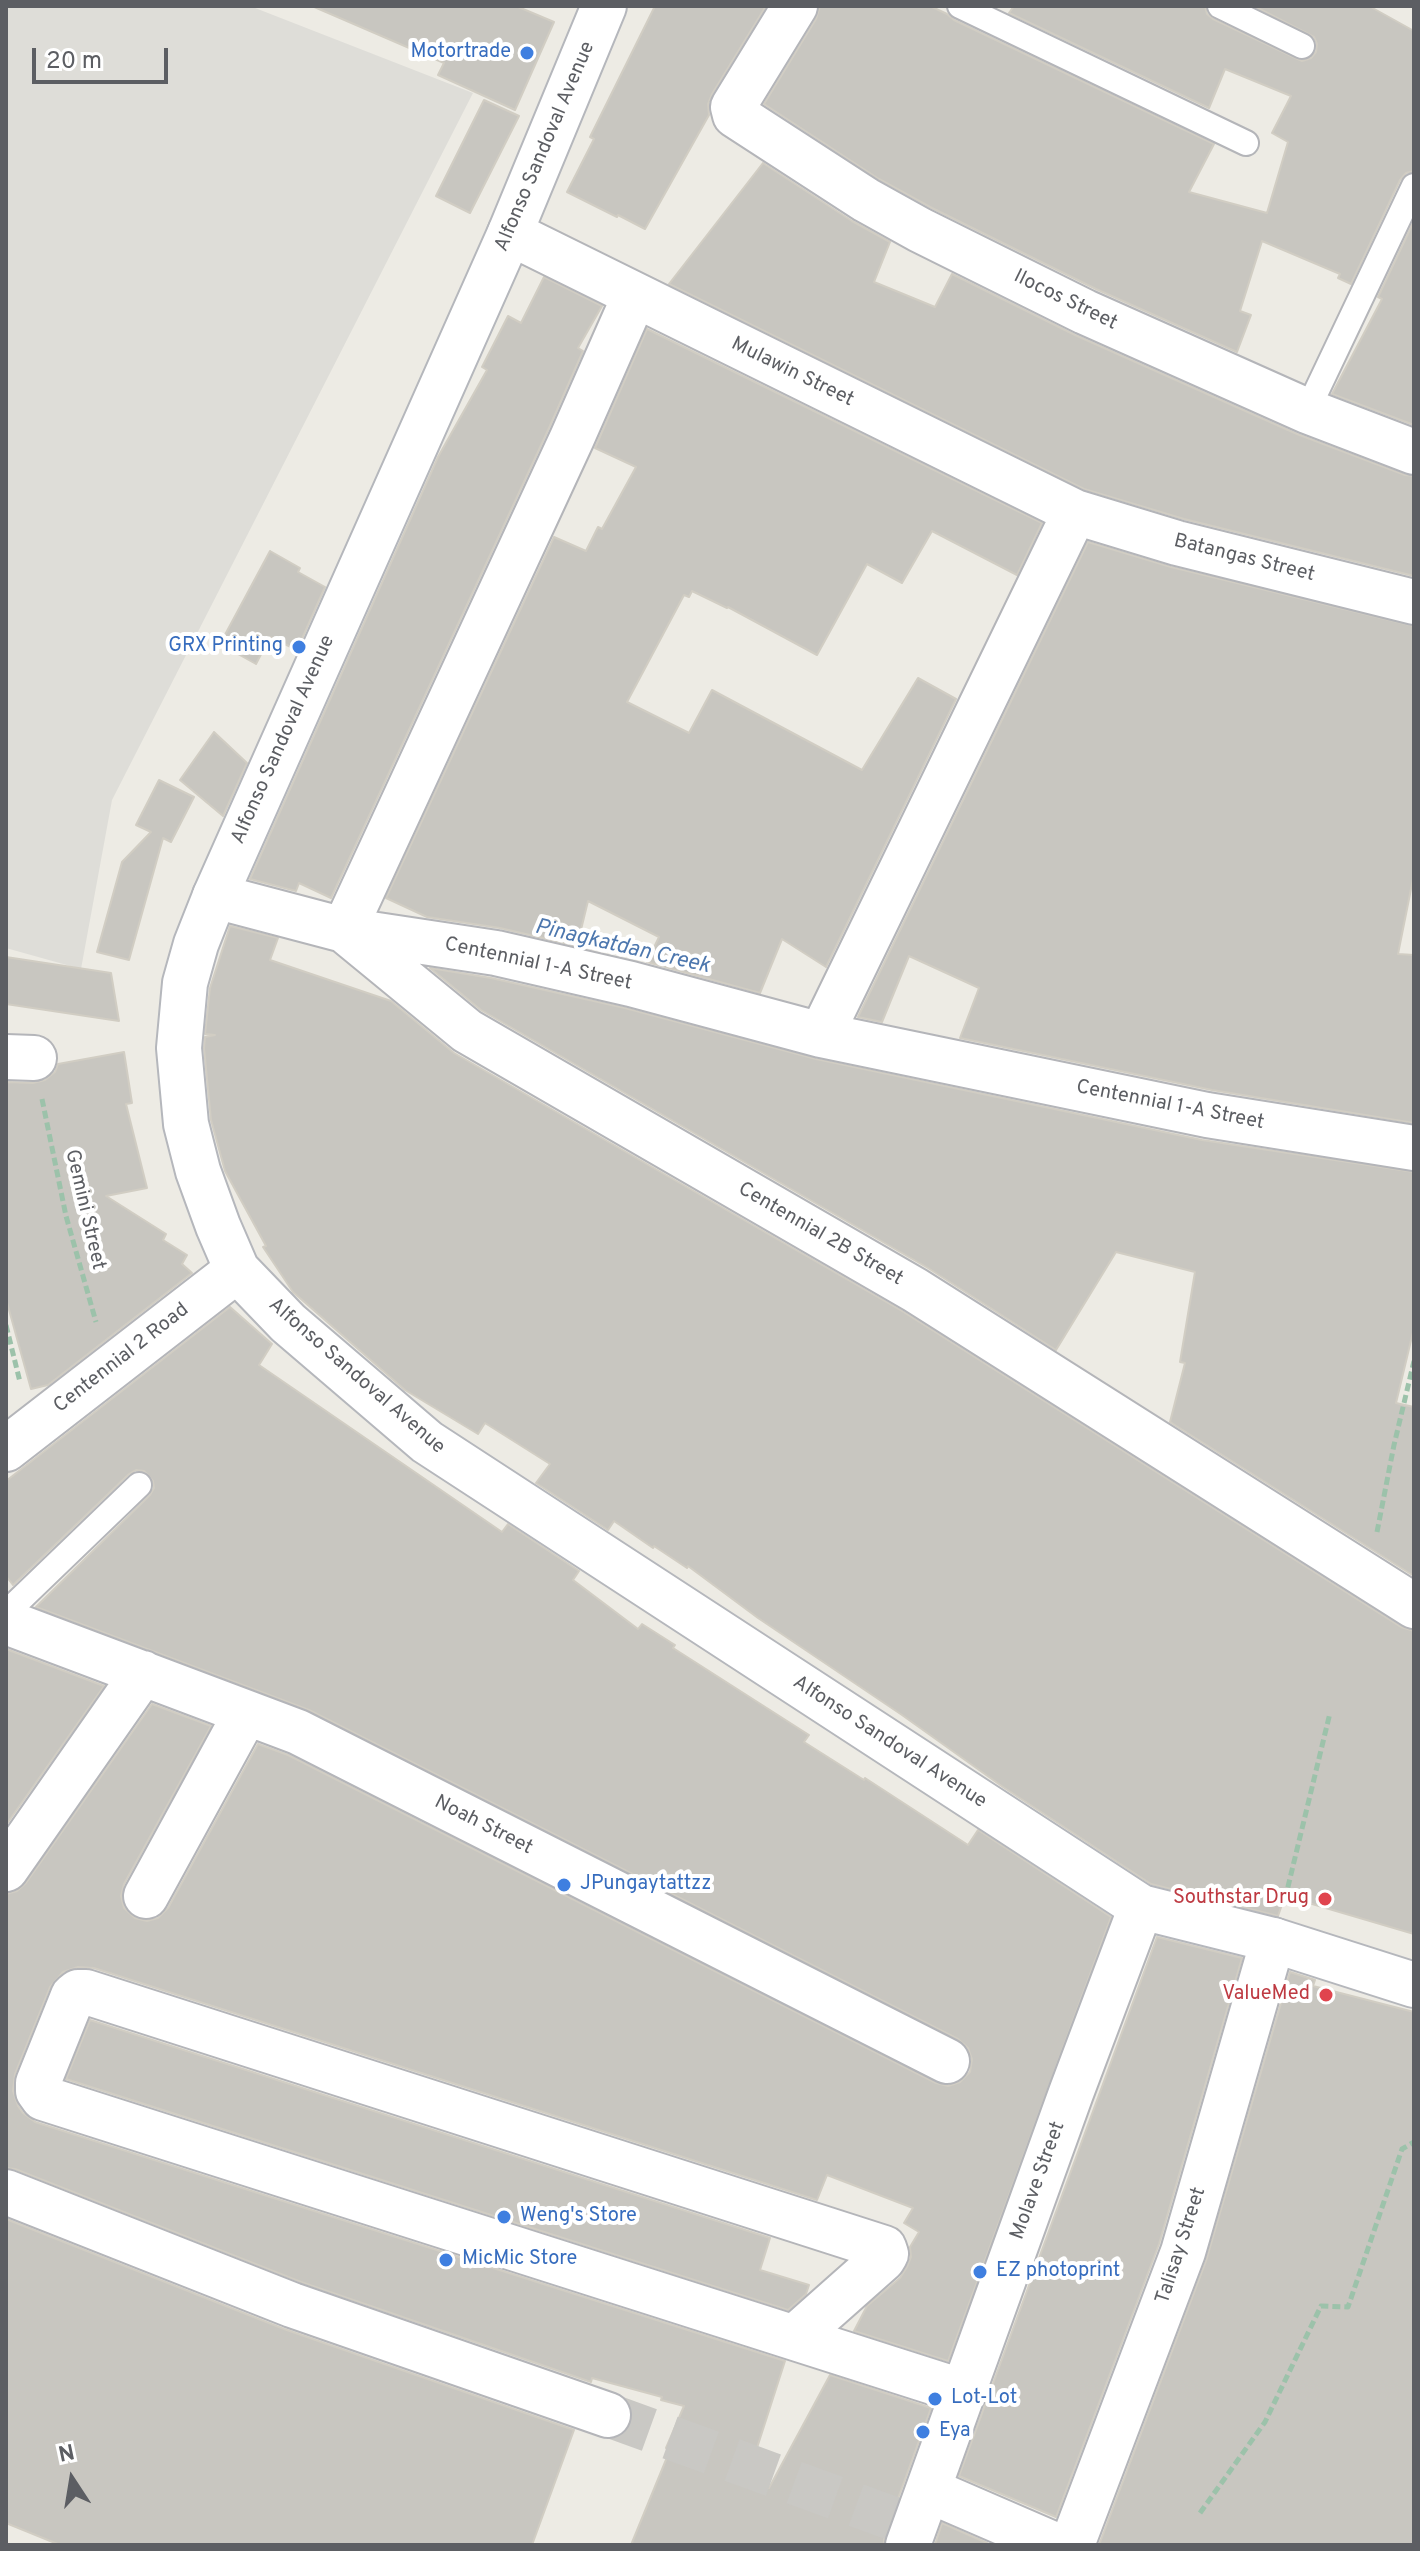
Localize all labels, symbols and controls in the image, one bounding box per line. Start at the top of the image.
scale bar [36,32,172,82]
street label: Alfonso Sandoval Avenue [491,38,601,256]
place label: Motortrade [410,41,511,65]
marker: Motortrade [518,44,536,62]
text: 20 m [46,47,102,77]
street label: Ilocos Street [1009,266,1121,336]
street label: Mulawin Street [727,333,857,413]
street label: Batangas Street [1171,530,1317,588]
street label: Alfonso Sandoval Avenue [227,632,341,848]
place label: GRX Printing [168,635,283,659]
marker: GRX Printing [290,638,308,656]
water label: Pinagkatdan Creek [532,915,712,981]
street label: Centennial 1-A Street [442,933,634,997]
street label: Centennial 1-A Street [1074,1076,1266,1136]
street label: Gemini Street [58,1147,110,1273]
street label: Centennial 2B Street [733,1178,907,1292]
street label: Alfonso Sandoval Avenue [263,1294,449,1460]
street label: Centennial 2 Road [50,1299,194,1419]
street label: Alfonso Sandoval Avenue [788,1671,990,1815]
street label: Noah Street [430,1791,536,1861]
place label: JPungaytattzz [580,1873,711,1897]
marker: JPungaytattzz [555,1876,573,1894]
place label: Southstar Drug [1173,1887,1309,1911]
marker: Southstar Drug [1316,1890,1334,1908]
place label: ValueMed [1222,1983,1310,2007]
marker: ValueMed [1317,1986,1335,2004]
street label: Molave Street [1007,2119,1071,2243]
street label: Talisay Street [1152,2185,1212,2307]
place label: Weng's Store [520,2205,637,2229]
marker: Weng's Store [495,2208,513,2226]
place label: MicMic Store [462,2248,577,2272]
marker: MicMic Store [437,2251,455,2269]
place label: EZ photoprint [996,2260,1120,2284]
marker: EZ photoprint [971,2263,989,2281]
place label: Lot-Lot [951,2387,1017,2411]
marker: Lot-Lot [926,2390,944,2408]
place label: Eya [939,2420,971,2444]
marker: Eya [914,2423,932,2441]
north arrow [32,2439,112,2519]
text: N [56,2440,77,2470]

